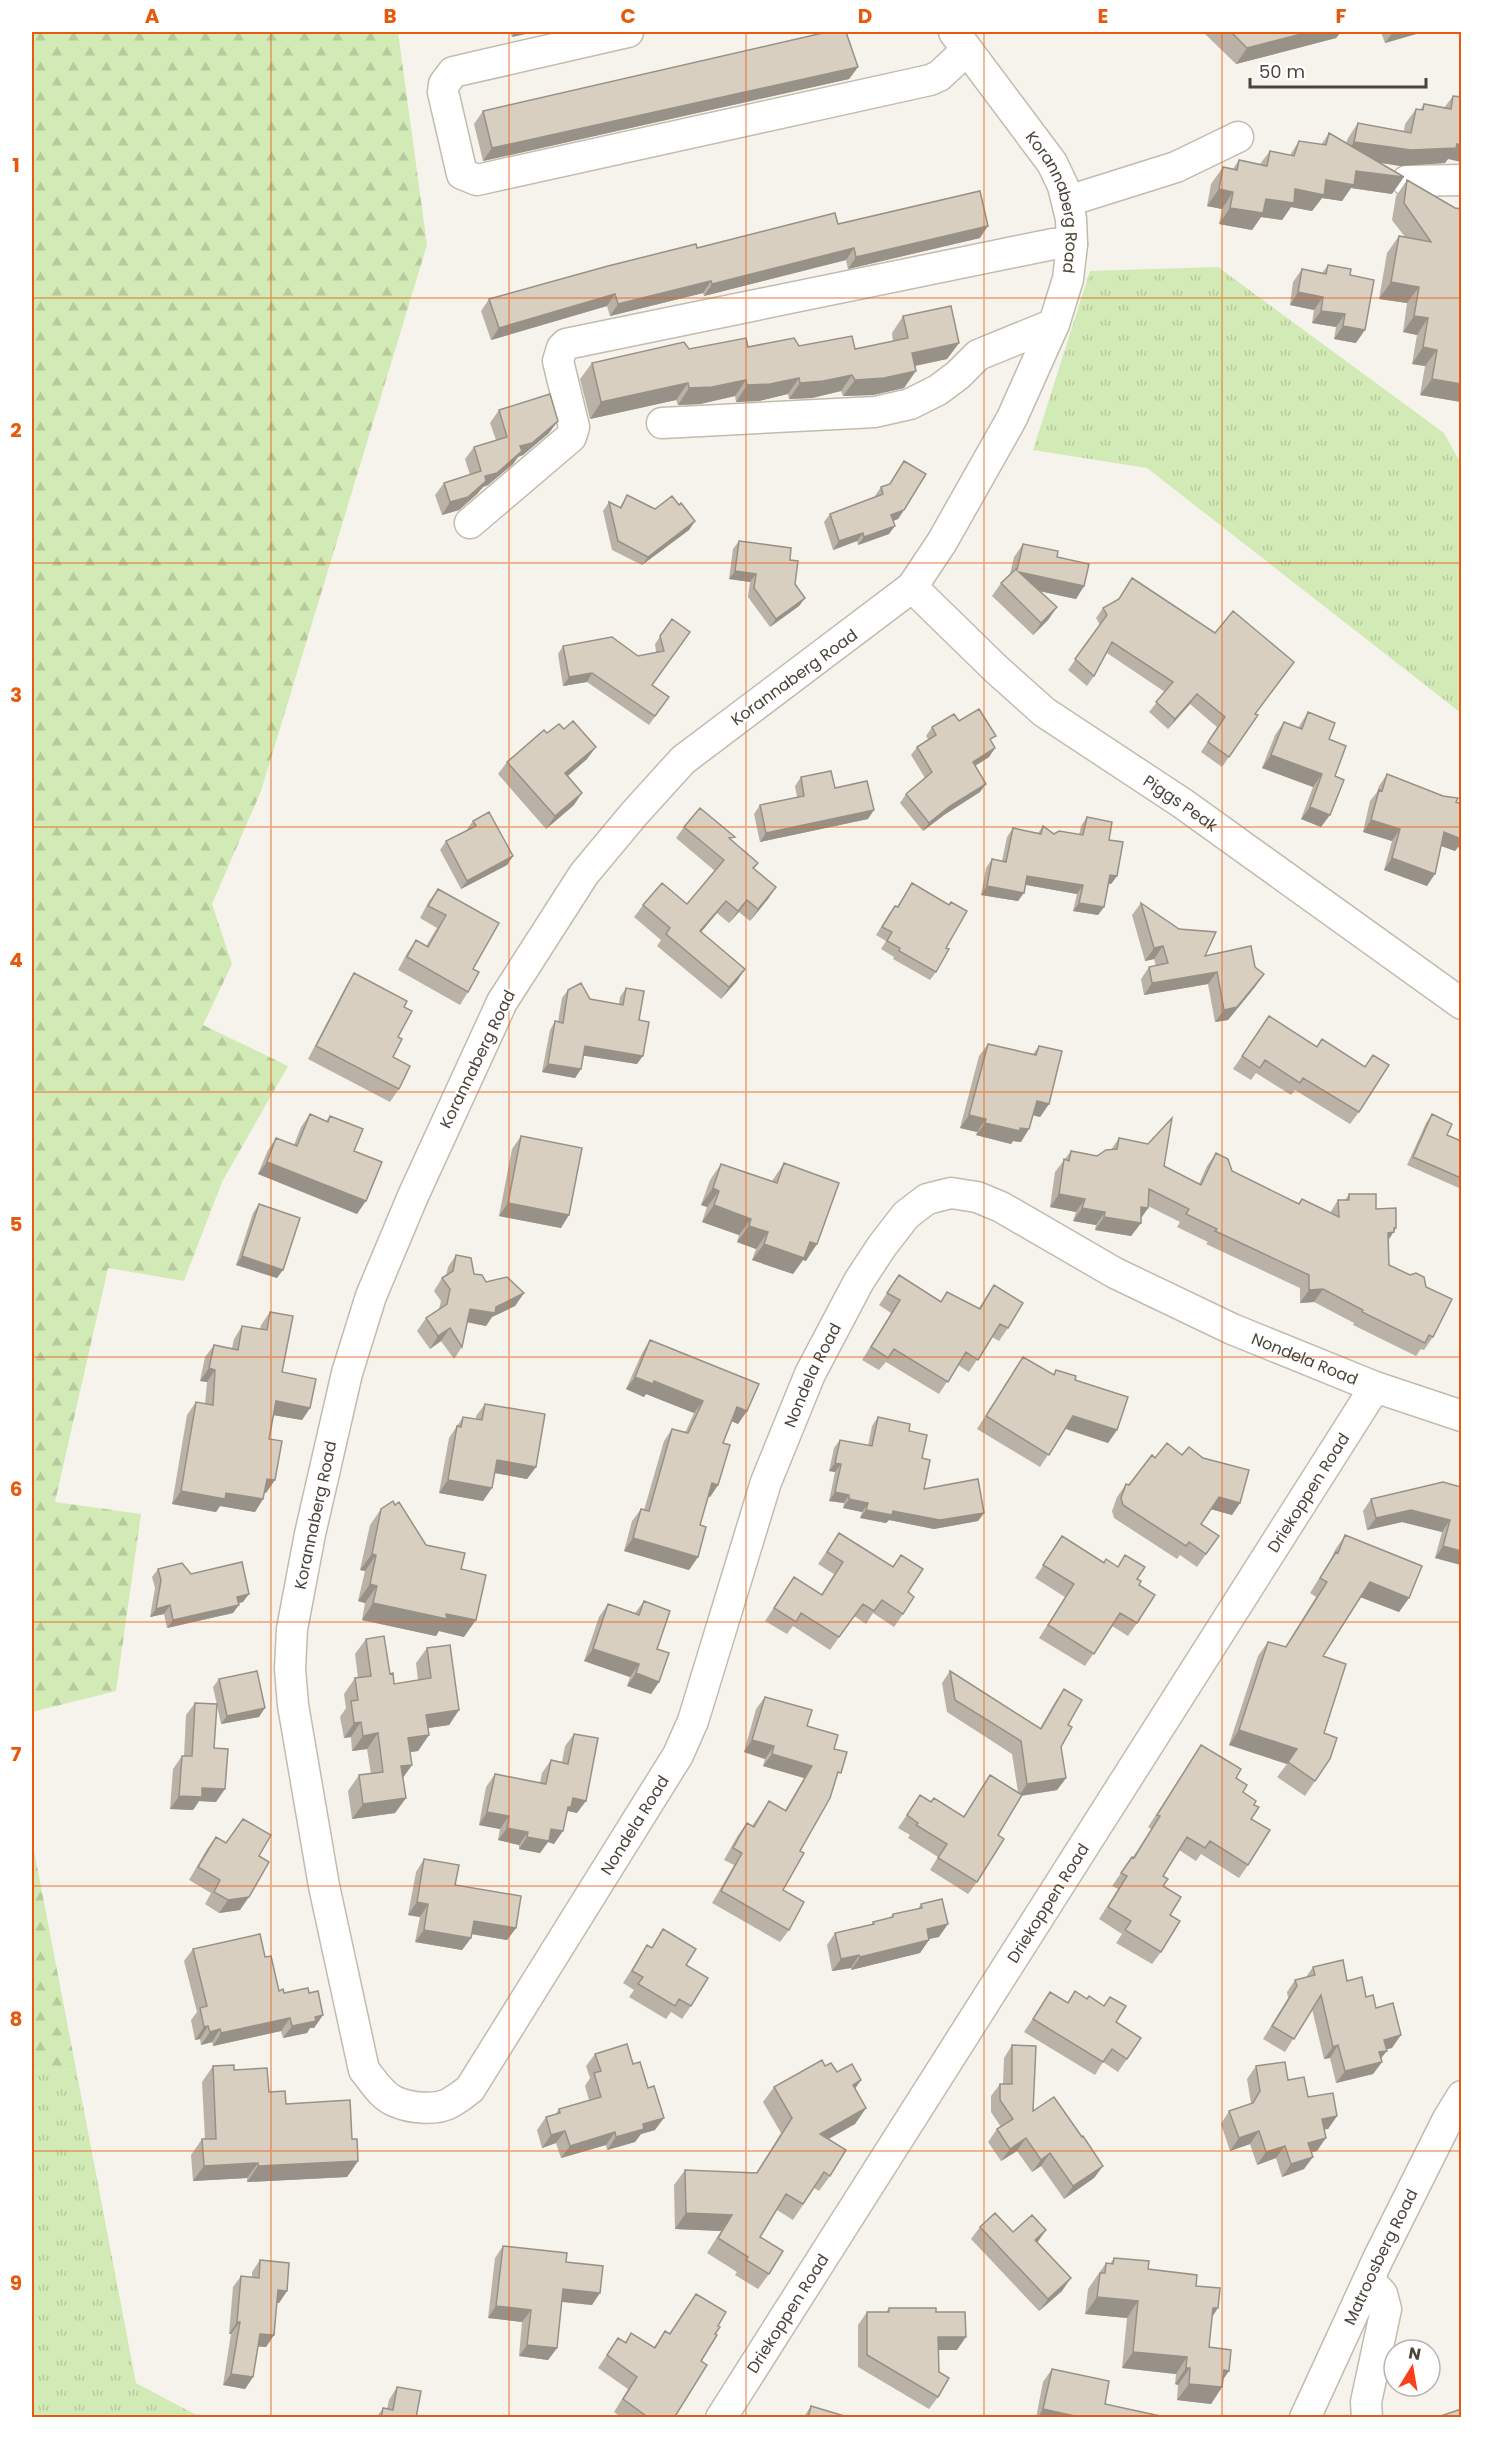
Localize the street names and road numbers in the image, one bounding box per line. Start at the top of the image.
street label: Korannaberg Road [1020,127,1083,275]
street label: Korannaberg Road [726,624,862,731]
street label: Piggs Peak [1139,770,1223,838]
street label: Korannaberg Road [434,986,521,1132]
street label: Nondela Road [778,1319,847,1431]
street label: Nondela Road [1248,1327,1362,1391]
street label: Driekoppen Road [1262,1429,1355,1557]
street label: Korannaberg Road [289,1439,342,1591]
street label: Nondela Road [595,1771,674,1879]
street label: Driekoppen Road [1002,1839,1095,1967]
street label: Matroosberg Road [1338,2185,1423,2329]
street label: Driekoppen Road [741,2249,834,2378]

